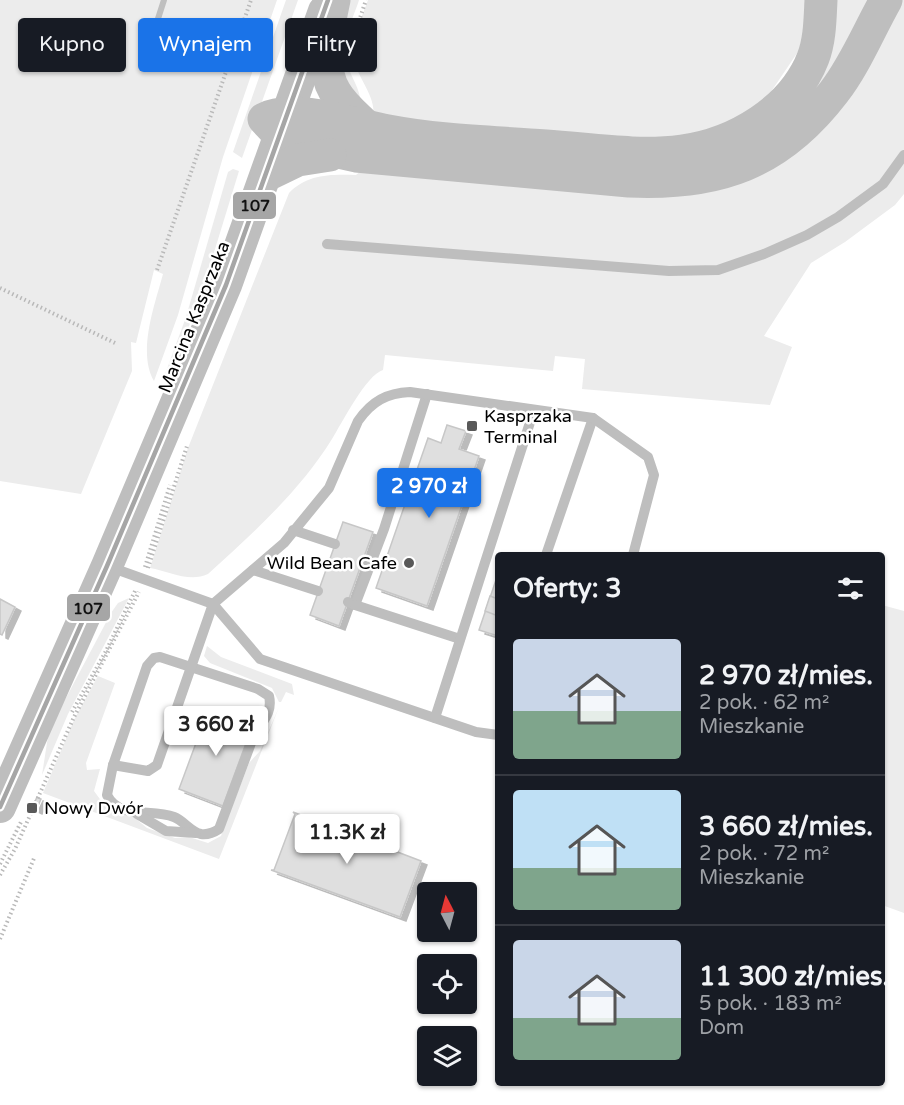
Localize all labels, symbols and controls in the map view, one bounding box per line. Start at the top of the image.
chip: Kupno [18,18,126,72]
chip: Wynajem [138,18,273,72]
chip: Filtry [285,18,377,72]
line badge: 107 [232,191,277,220]
text: 107 [240,196,270,216]
street label: Marcina Kasprzaka [153,238,235,396]
place label: Kasprzaka Terminal [484,405,572,448]
marker: Kasprzaka Terminal [465,419,479,433]
pin: 2 970 zł [367,468,491,519]
text: 2 970 zł [391,475,467,499]
place label: Wild Bean Cafe [267,552,397,574]
marker: Wild Bean Cafe [402,556,416,570]
icon: filters [834,572,867,605]
text: Oferty: 3 [513,573,622,604]
line badge: 107 [66,593,111,622]
text: 107 [73,599,103,619]
text: 2 970 zł/mies. [699,660,873,691]
icon: home [561,663,633,735]
text: 2 pok. · 62 m² [699,691,829,715]
pin: 3 660 zł [154,706,278,757]
text: 3 660 zł [178,713,254,737]
text: Mieszkanie [699,715,804,739]
place label: Nowy Dwór [44,797,143,819]
marker: Nowy Dwór [25,801,39,815]
text: 3 660 zł/mies. [699,811,873,842]
pin: 11.3K zł [285,814,409,865]
icon: home [561,814,633,886]
text: 11.3K zł [309,821,385,845]
text: 2 pok. · 72 m² [699,842,829,866]
text: Mieszkanie [699,866,804,890]
north arrow [417,882,477,942]
map controls [417,882,477,1086]
button: locate [417,954,477,1014]
text: 11 300 zł/mies. [699,961,889,992]
icon: home [561,964,633,1036]
text: 5 pok. · 183 m² [699,992,842,1016]
text: Dom [699,1016,744,1040]
button: layers [417,1026,477,1086]

